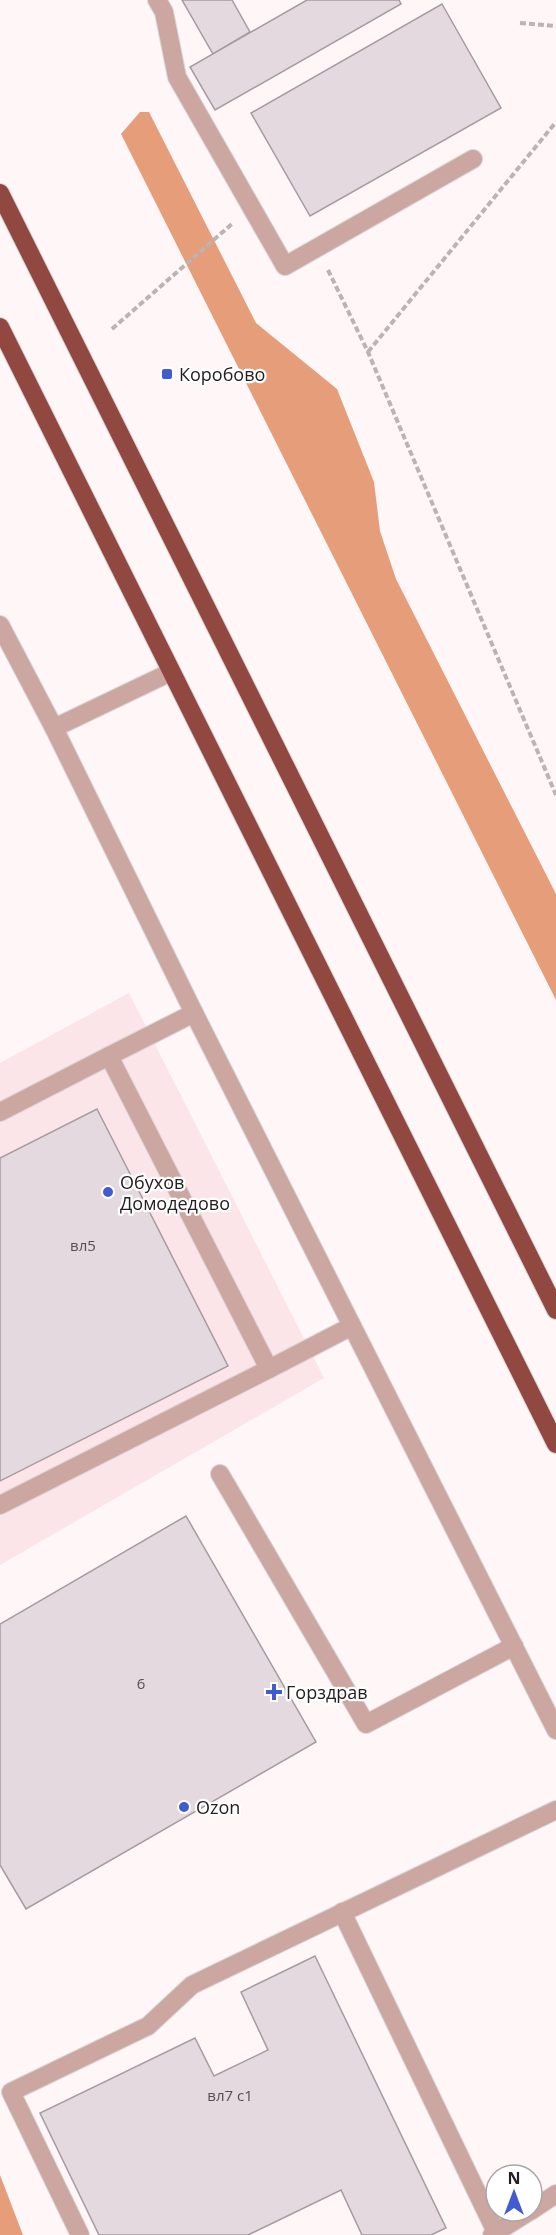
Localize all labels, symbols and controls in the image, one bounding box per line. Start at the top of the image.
place label: Коробово [179,362,265,386]
marker: Коробово [160,367,174,381]
place label: Обухов Домодедово [120,1170,230,1215]
marker: Обухов Домодедово [101,1185,115,1199]
house number: вл5 [70,1235,96,1255]
house number: 6 [137,1673,145,1693]
place label: Горздрав [286,1680,368,1704]
marker: Горздрав [267,1685,281,1699]
place label: Ozon [196,1795,240,1819]
marker: Ozon [177,1800,191,1814]
house number: вл7 с1 [207,2085,253,2105]
north arrow [484,2163,544,2223]
text: N [507,2167,521,2189]

